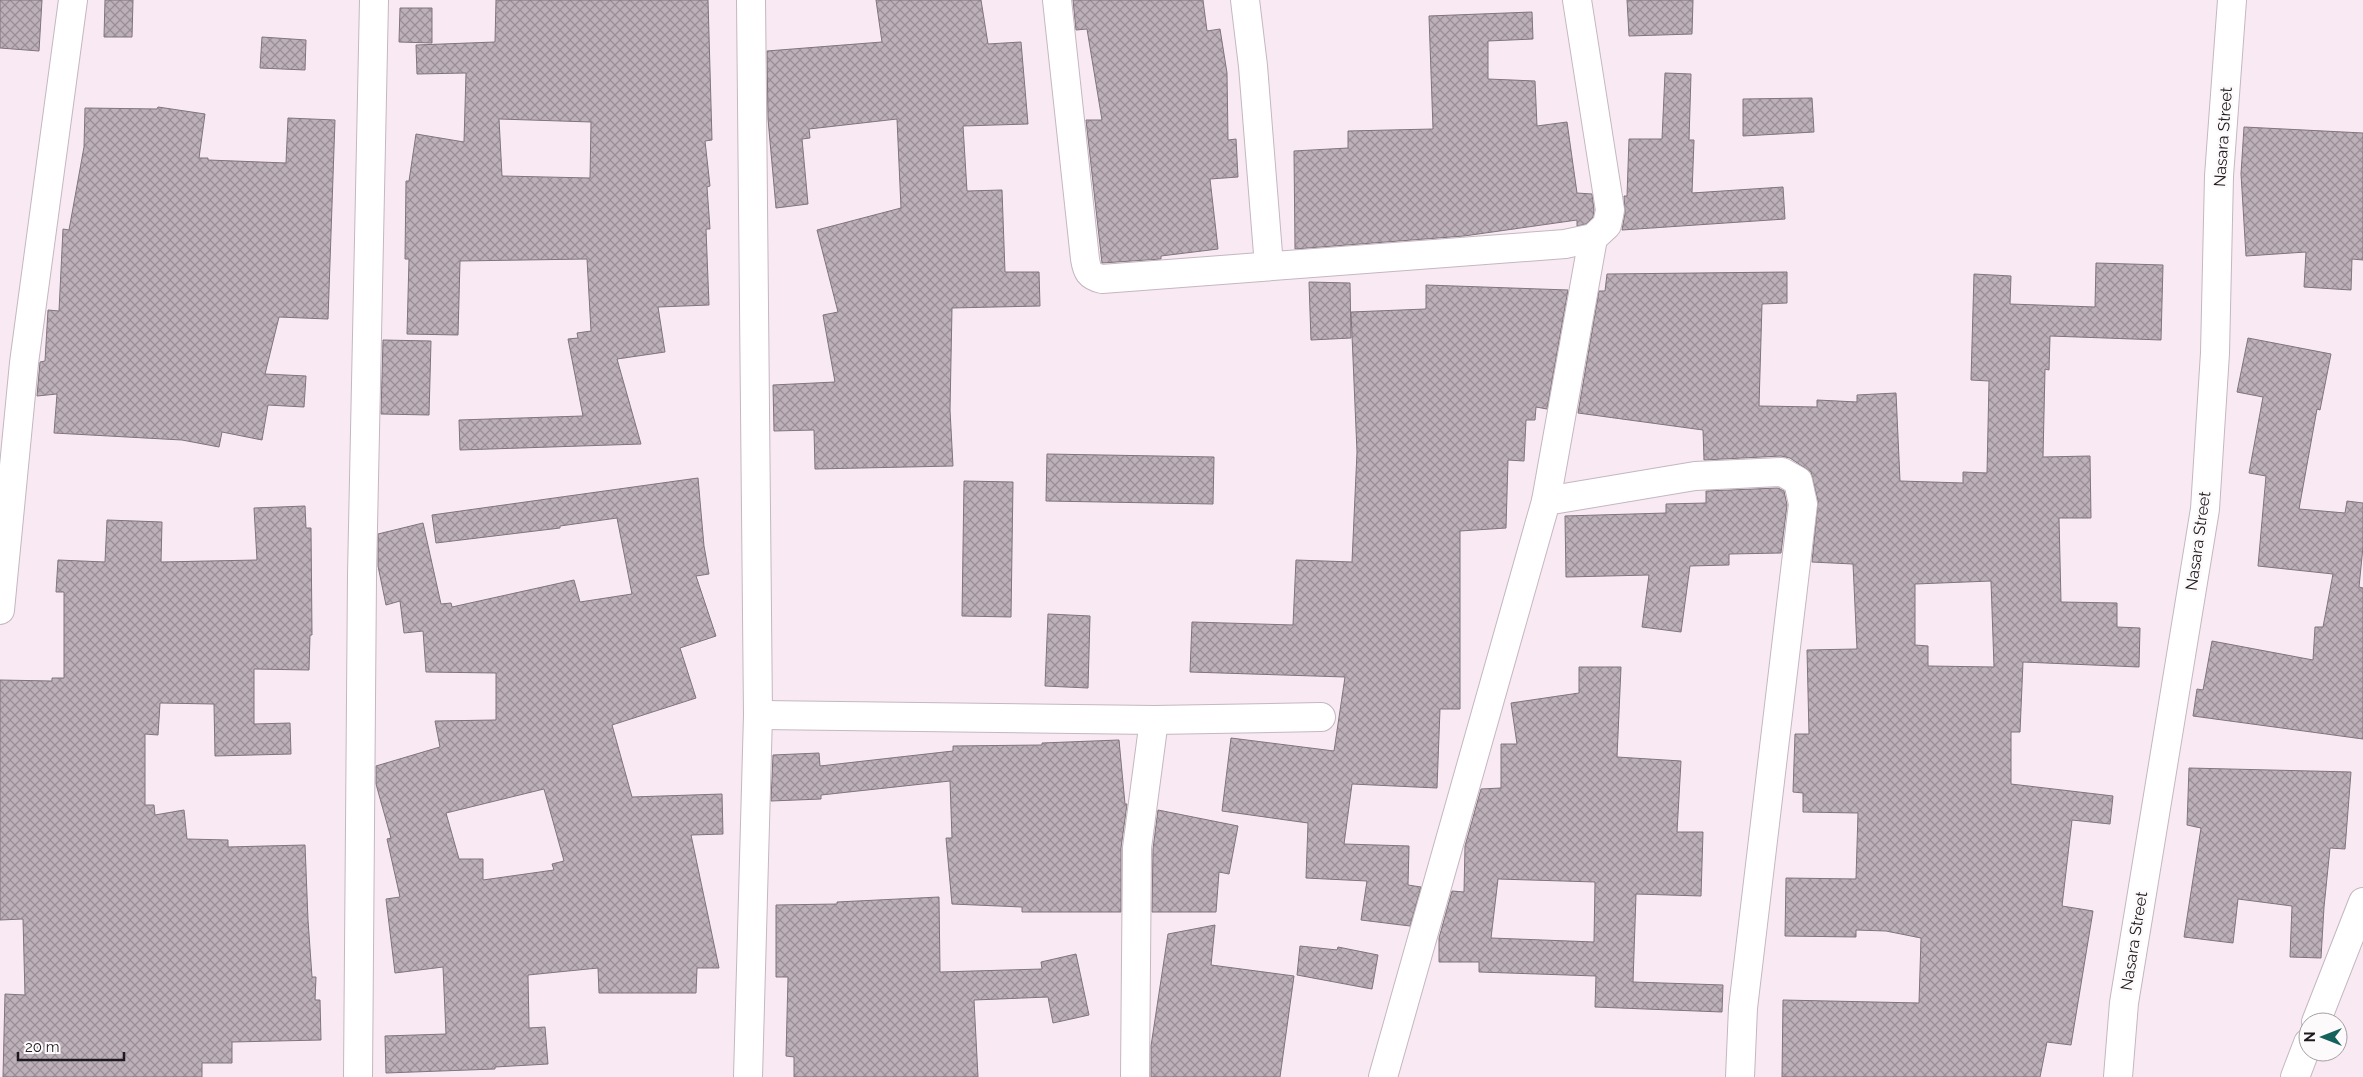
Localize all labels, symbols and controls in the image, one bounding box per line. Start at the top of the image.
street label: Nasara Street [2210,86,2236,188]
street label: Nasara Street [2182,489,2214,592]
street label: Nasara Street [2117,889,2151,992]
north arrow [2298,1012,2348,1062]
scale bar [18,1030,124,1062]
text: N [2302,1032,2318,1042]
text: 20 m [25,1038,60,1056]

